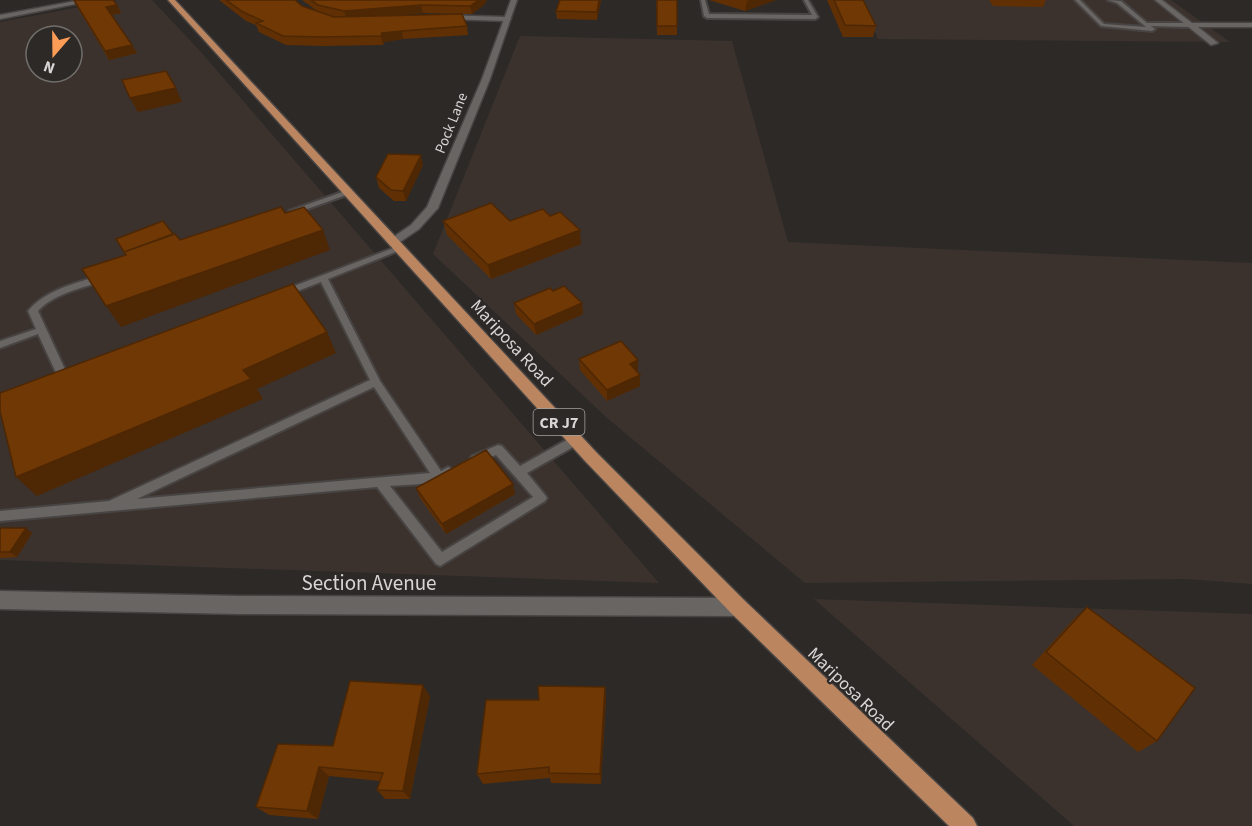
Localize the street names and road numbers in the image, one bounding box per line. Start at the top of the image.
street label: Pock Lane [430,90,473,157]
street label: Mariposa Road [465,294,559,393]
road number: CR J7 [534,409,584,435]
street label: Section Avenue [301,568,437,598]
street label: Mariposa Road [802,642,899,737]

